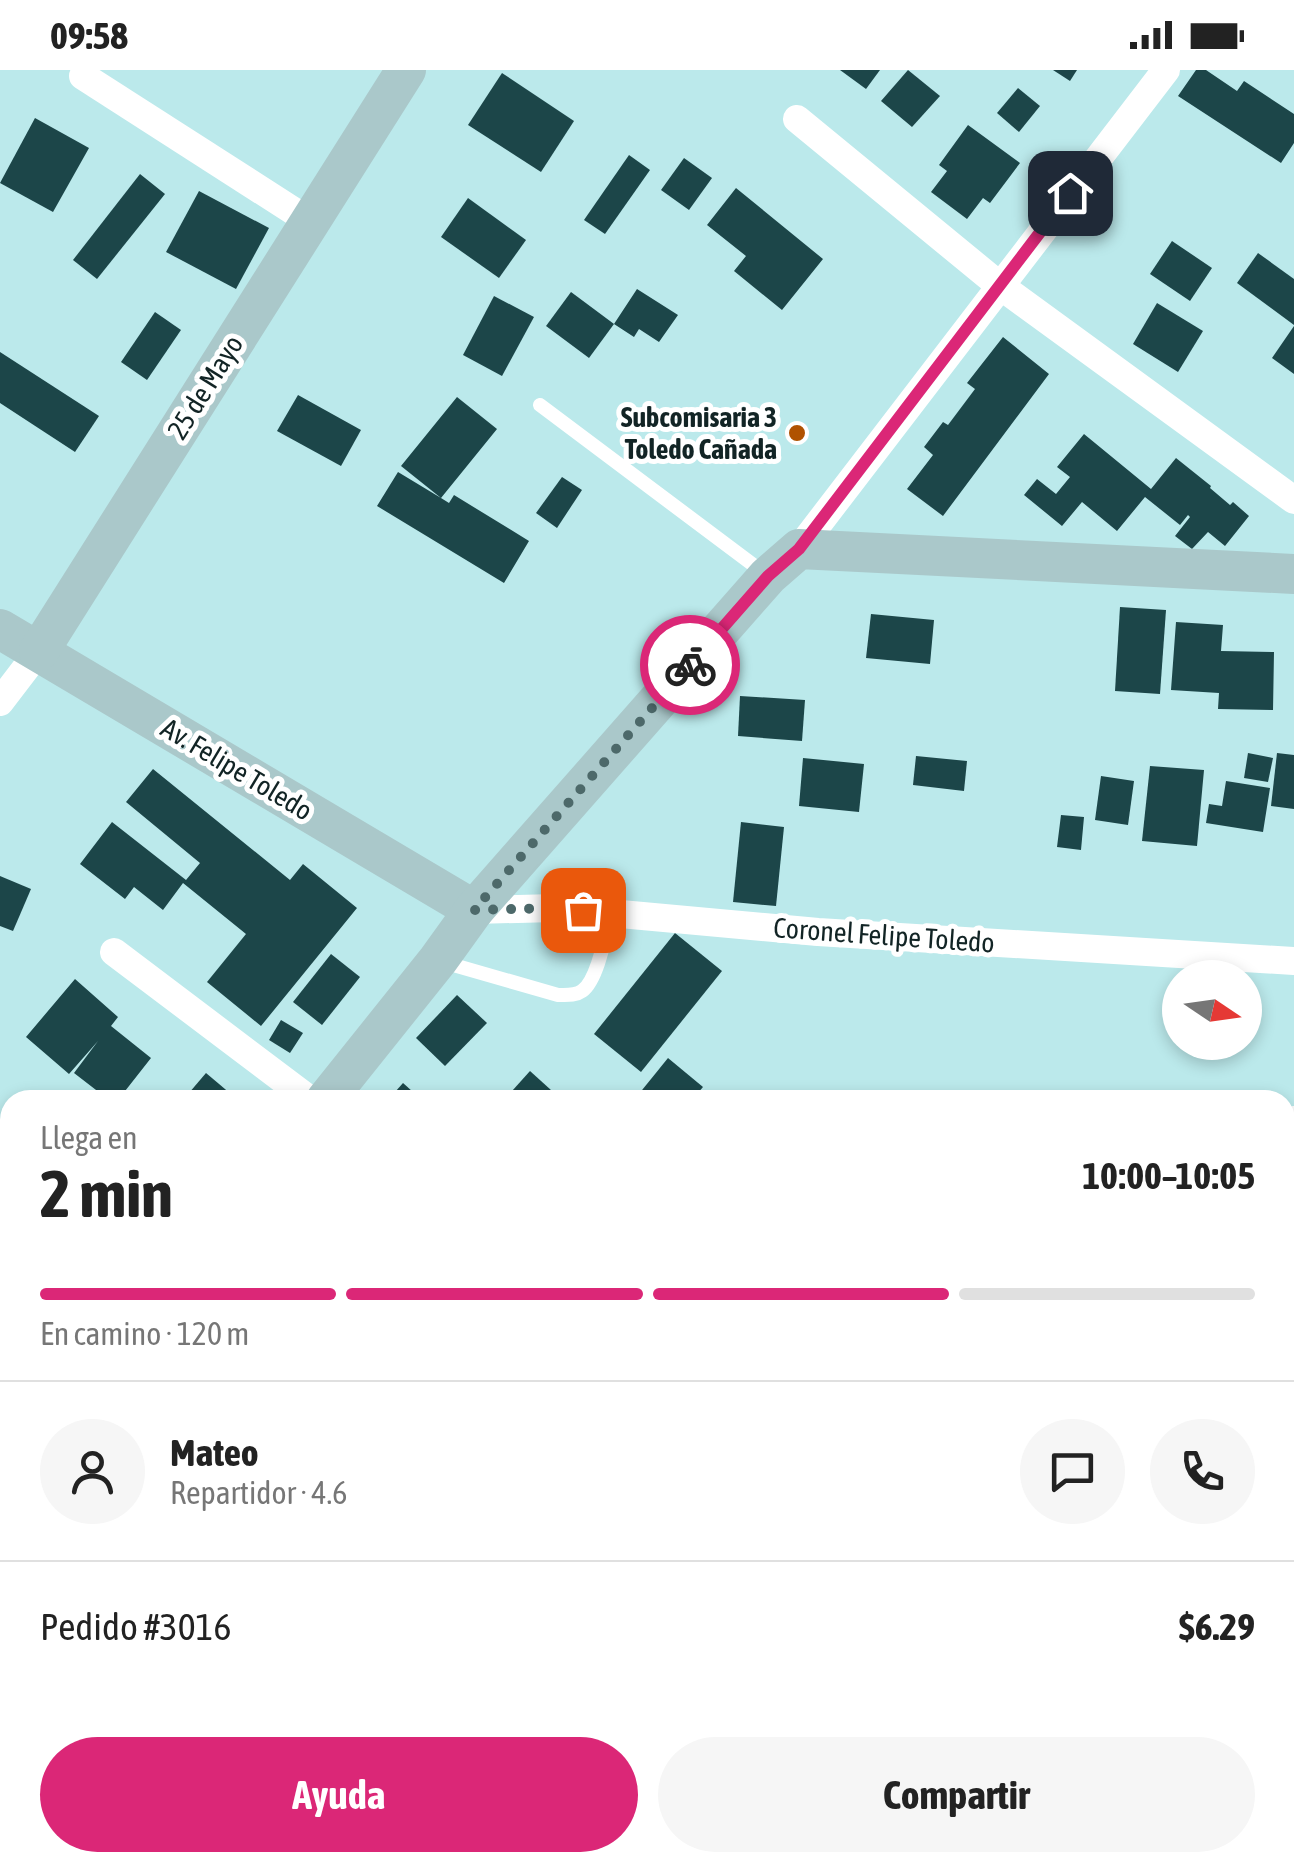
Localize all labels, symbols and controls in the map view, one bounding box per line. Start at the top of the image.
text: 09:58 [50,14,128,57]
pin [1028,151,1113,236]
icon: home [1043,166,1098,221]
street label: 25 de Mayo [161,329,249,445]
place label: Subcomisaria 3 Toledo Cañada [621,401,777,465]
marker: Subcomisaria 3 Toledo Cañada [786,422,808,444]
courier [640,615,740,715]
icon: bike [663,638,718,693]
street label: Av. Felipe Toledo [156,711,318,827]
pin [541,868,626,953]
icon: bag [556,883,611,938]
street label: Coronel Felipe Toledo [772,911,996,959]
north arrow [1162,960,1262,1060]
map controls [1162,960,1262,1060]
text: Llega en [40,1119,138,1156]
text: 10:00–10:05 [1082,1154,1255,1197]
text: 2 min [40,1156,173,1231]
text: En camino · 120 m [40,1315,249,1352]
button: person [40,1419,145,1524]
button: chat [1020,1419,1125,1524]
button: phone [1150,1419,1255,1524]
text: Mateo [170,1431,259,1474]
text: Repartidor · 4.6 [170,1474,347,1511]
text: Pedido #3016 [40,1605,231,1648]
text: $6.29 [1179,1605,1255,1648]
button: Ayuda [40,1737,638,1852]
button: Compartir [658,1737,1255,1852]

